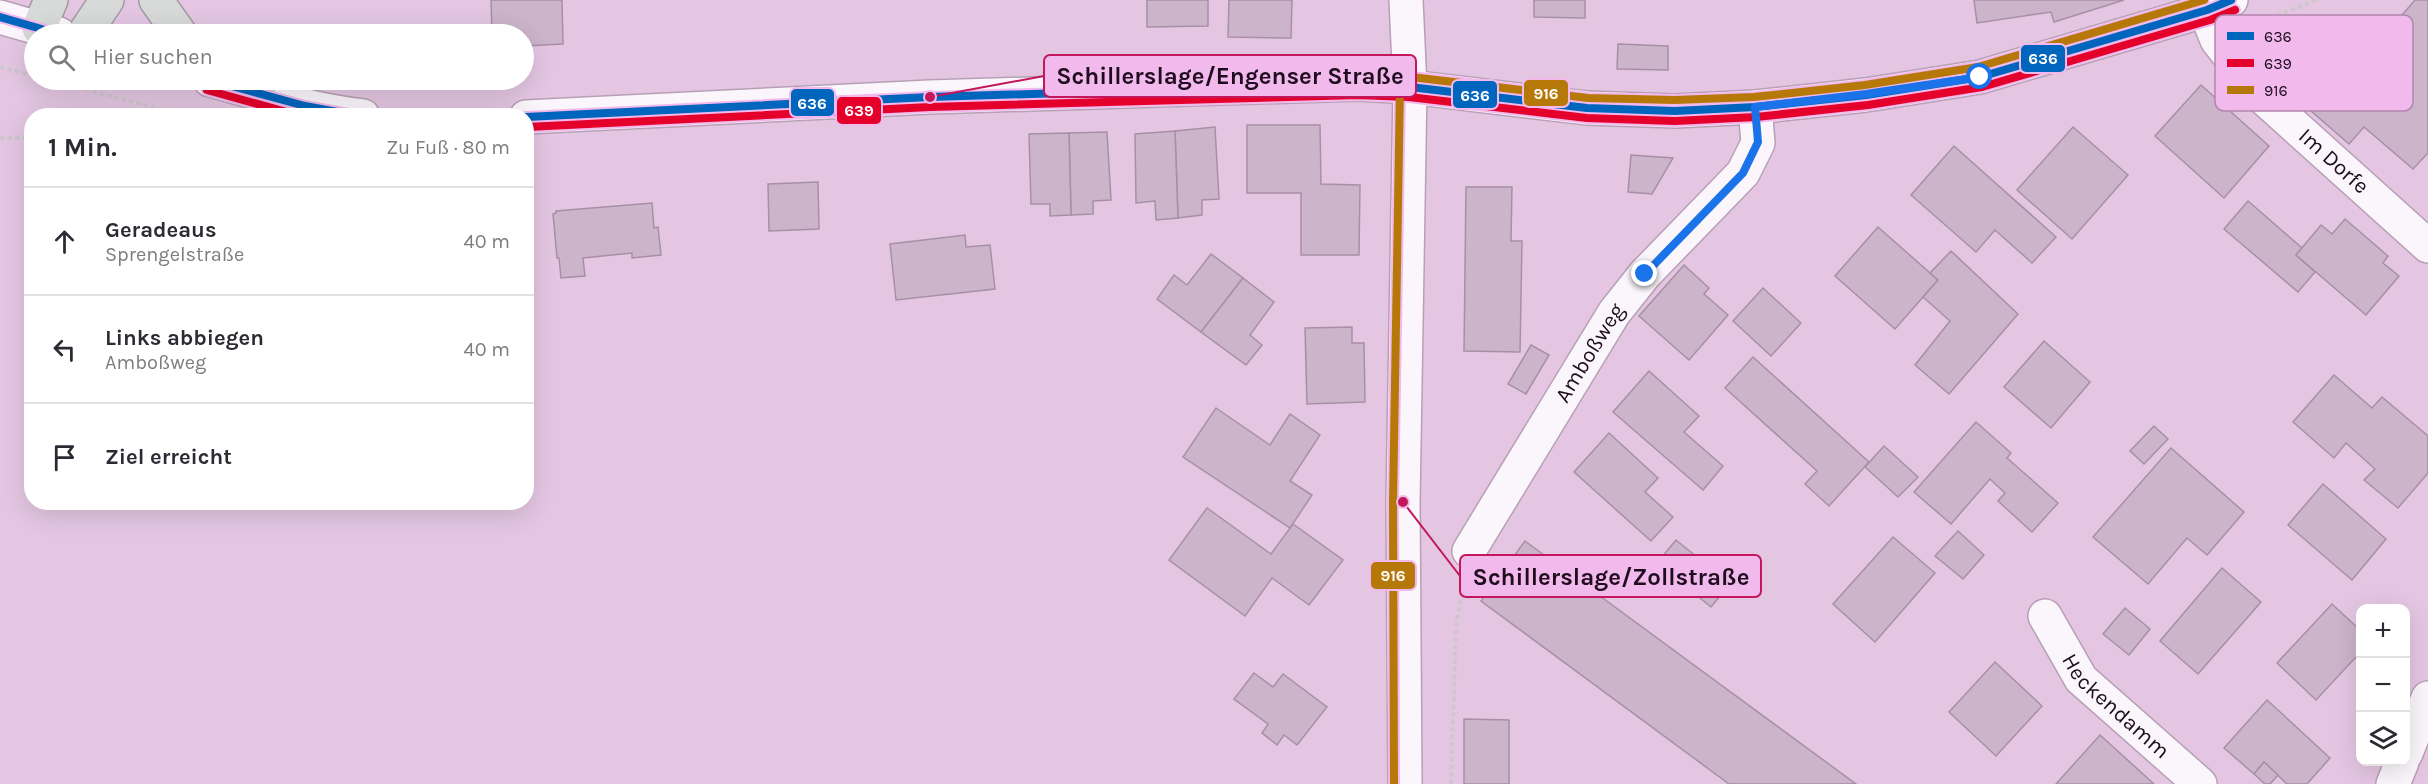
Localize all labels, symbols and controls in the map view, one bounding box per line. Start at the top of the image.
legend [2215,15,2413,111]
search box [24,24,534,90]
text: 636 [2264,27,2292,46]
icon: search [45,41,78,74]
text: Hier suchen [93,44,213,70]
line badge: 636 [2020,44,2066,73]
text: 636 [2028,49,2058,68]
text: 639 [2264,54,2292,73]
callout: Schillerslage/Engenser Straße [1044,55,1416,97]
text: Schillerslage/Engenser Straße [1056,62,1404,90]
route start [1966,63,1992,89]
line badge: 916 [1523,79,1569,107]
line badge: 636 [1452,80,1498,109]
text: 916 [2264,81,2288,100]
text: 916 [1533,84,1559,103]
text: 636 [1460,86,1490,105]
line badge: 636 [790,88,835,117]
text: 636 [797,94,827,113]
line badge: 639 [836,96,882,125]
text: 639 [844,101,874,120]
street label: Im Dorfe [2293,123,2374,199]
text: 1 Min. [48,132,117,163]
text: Zu Fuß · 80 m [386,136,510,159]
text: Geradeaus [105,217,217,243]
icon: ahead [48,225,81,258]
text: 40 m [464,230,510,253]
text: Sprengelstraße [105,243,244,266]
route end [1631,260,1657,286]
street label: Amboßweg [1550,297,1630,407]
text: Links abbiegen [105,325,264,351]
icon: left [48,333,81,366]
text: 40 m [464,338,510,361]
text: Amboßweg [105,351,206,374]
icon: arrive [48,441,81,474]
text: Ziel erreicht [105,444,232,470]
callout: Schillerslage/Zollstraße [1460,555,1761,597]
line badge: 916 [1370,561,1416,590]
text: Schillerslage/Zollstraße [1473,563,1749,591]
text: 916 [1380,566,1406,585]
map controls [2356,604,2410,766]
button: + [2356,604,2410,658]
street label: Heckendamm [2056,649,2175,764]
button: − [2356,658,2410,712]
button: layers [2356,712,2410,766]

